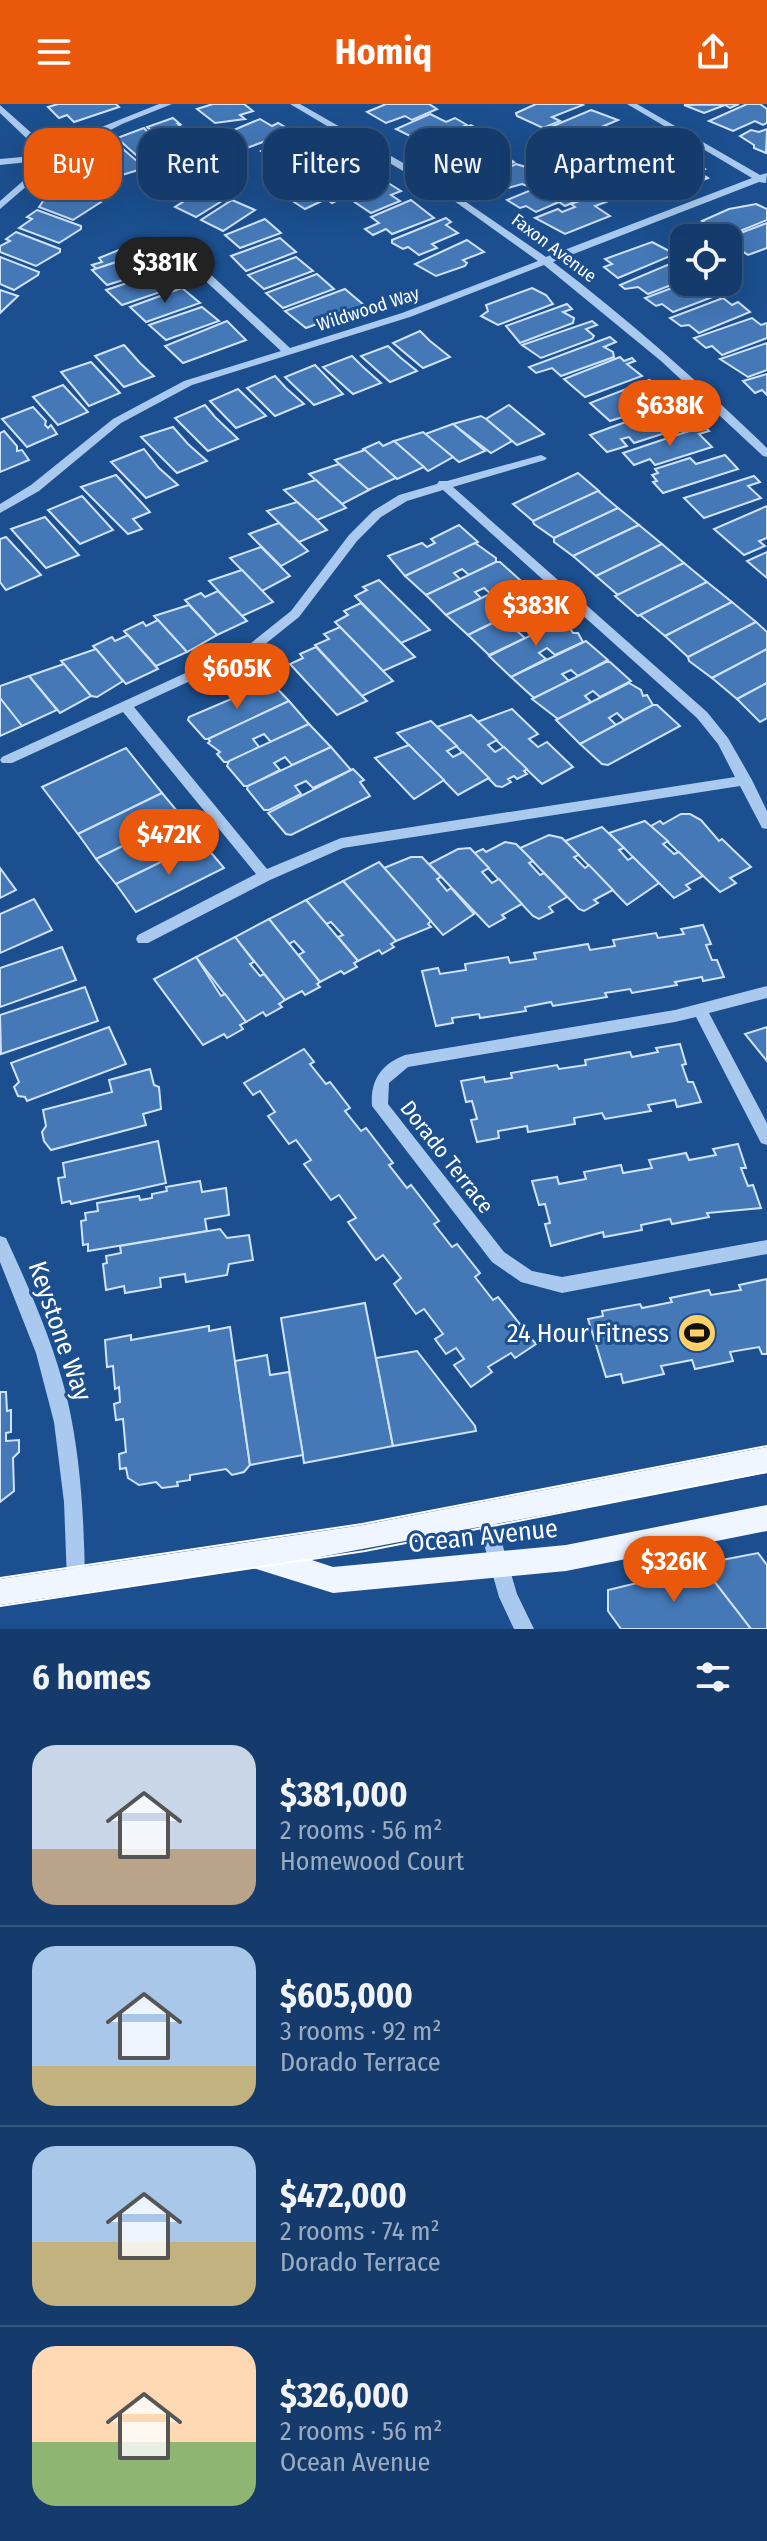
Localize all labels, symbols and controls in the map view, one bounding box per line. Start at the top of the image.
icon: menu [32,30,76,74]
text: Homiq [335,30,432,74]
icon: share [691,30,735,74]
chip: Buy [24,128,122,200]
chip: Rent [138,128,247,200]
chip: Filters [263,128,389,200]
chip: New [405,128,510,200]
chip: Apartment [526,128,703,200]
street label: Faxon Avenue [507,209,601,287]
map controls [670,224,742,296]
button: locate [670,224,742,296]
pin: $381K [109,237,221,305]
text: $381K [133,247,197,278]
street label: Wildwood Way [314,282,422,336]
pin: $638K [614,380,726,448]
text: $638K [636,390,704,421]
pin: $383K [480,580,592,648]
text: $383K [503,590,569,621]
pin: $605K [181,643,293,711]
text: $605K [203,653,271,684]
pin: $472K [113,809,225,877]
text: $472K [137,819,201,850]
street label: Dorado Terrace [395,1095,499,1219]
street label: Keystone Way [22,1257,99,1405]
sports icon: 24 Hour Fitness [676,1312,718,1354]
place label: 24 Hour Fitness [507,1318,669,1349]
street label: Ocean Avenue [407,1513,559,1559]
pin: $326K [618,1536,730,1604]
text: $326K [641,1546,707,1577]
icon: filters [691,1655,735,1699]
text: 6 homes [32,1657,151,1698]
text: $381,000 [280,1774,407,1815]
icon: home [96,1777,192,1873]
text: 2 rooms · 56 m² [280,1815,442,1846]
text: Homewood Court [280,1846,464,1877]
text: $605,000 [280,1975,413,2016]
icon: home [96,1978,192,2074]
text: 3 rooms · 92 m² [280,2016,441,2047]
text: Dorado Terrace [280,2047,441,2078]
text: $472,000 [280,2175,407,2216]
icon: home [96,2178,192,2274]
text: 2 rooms · 74 m² [280,2216,440,2247]
text: Dorado Terrace [280,2247,441,2278]
text: $326,000 [280,2375,409,2416]
icon: home [96,2378,192,2474]
text: 2 rooms · 56 m² [280,2416,442,2447]
text: Ocean Avenue [280,2447,430,2478]

